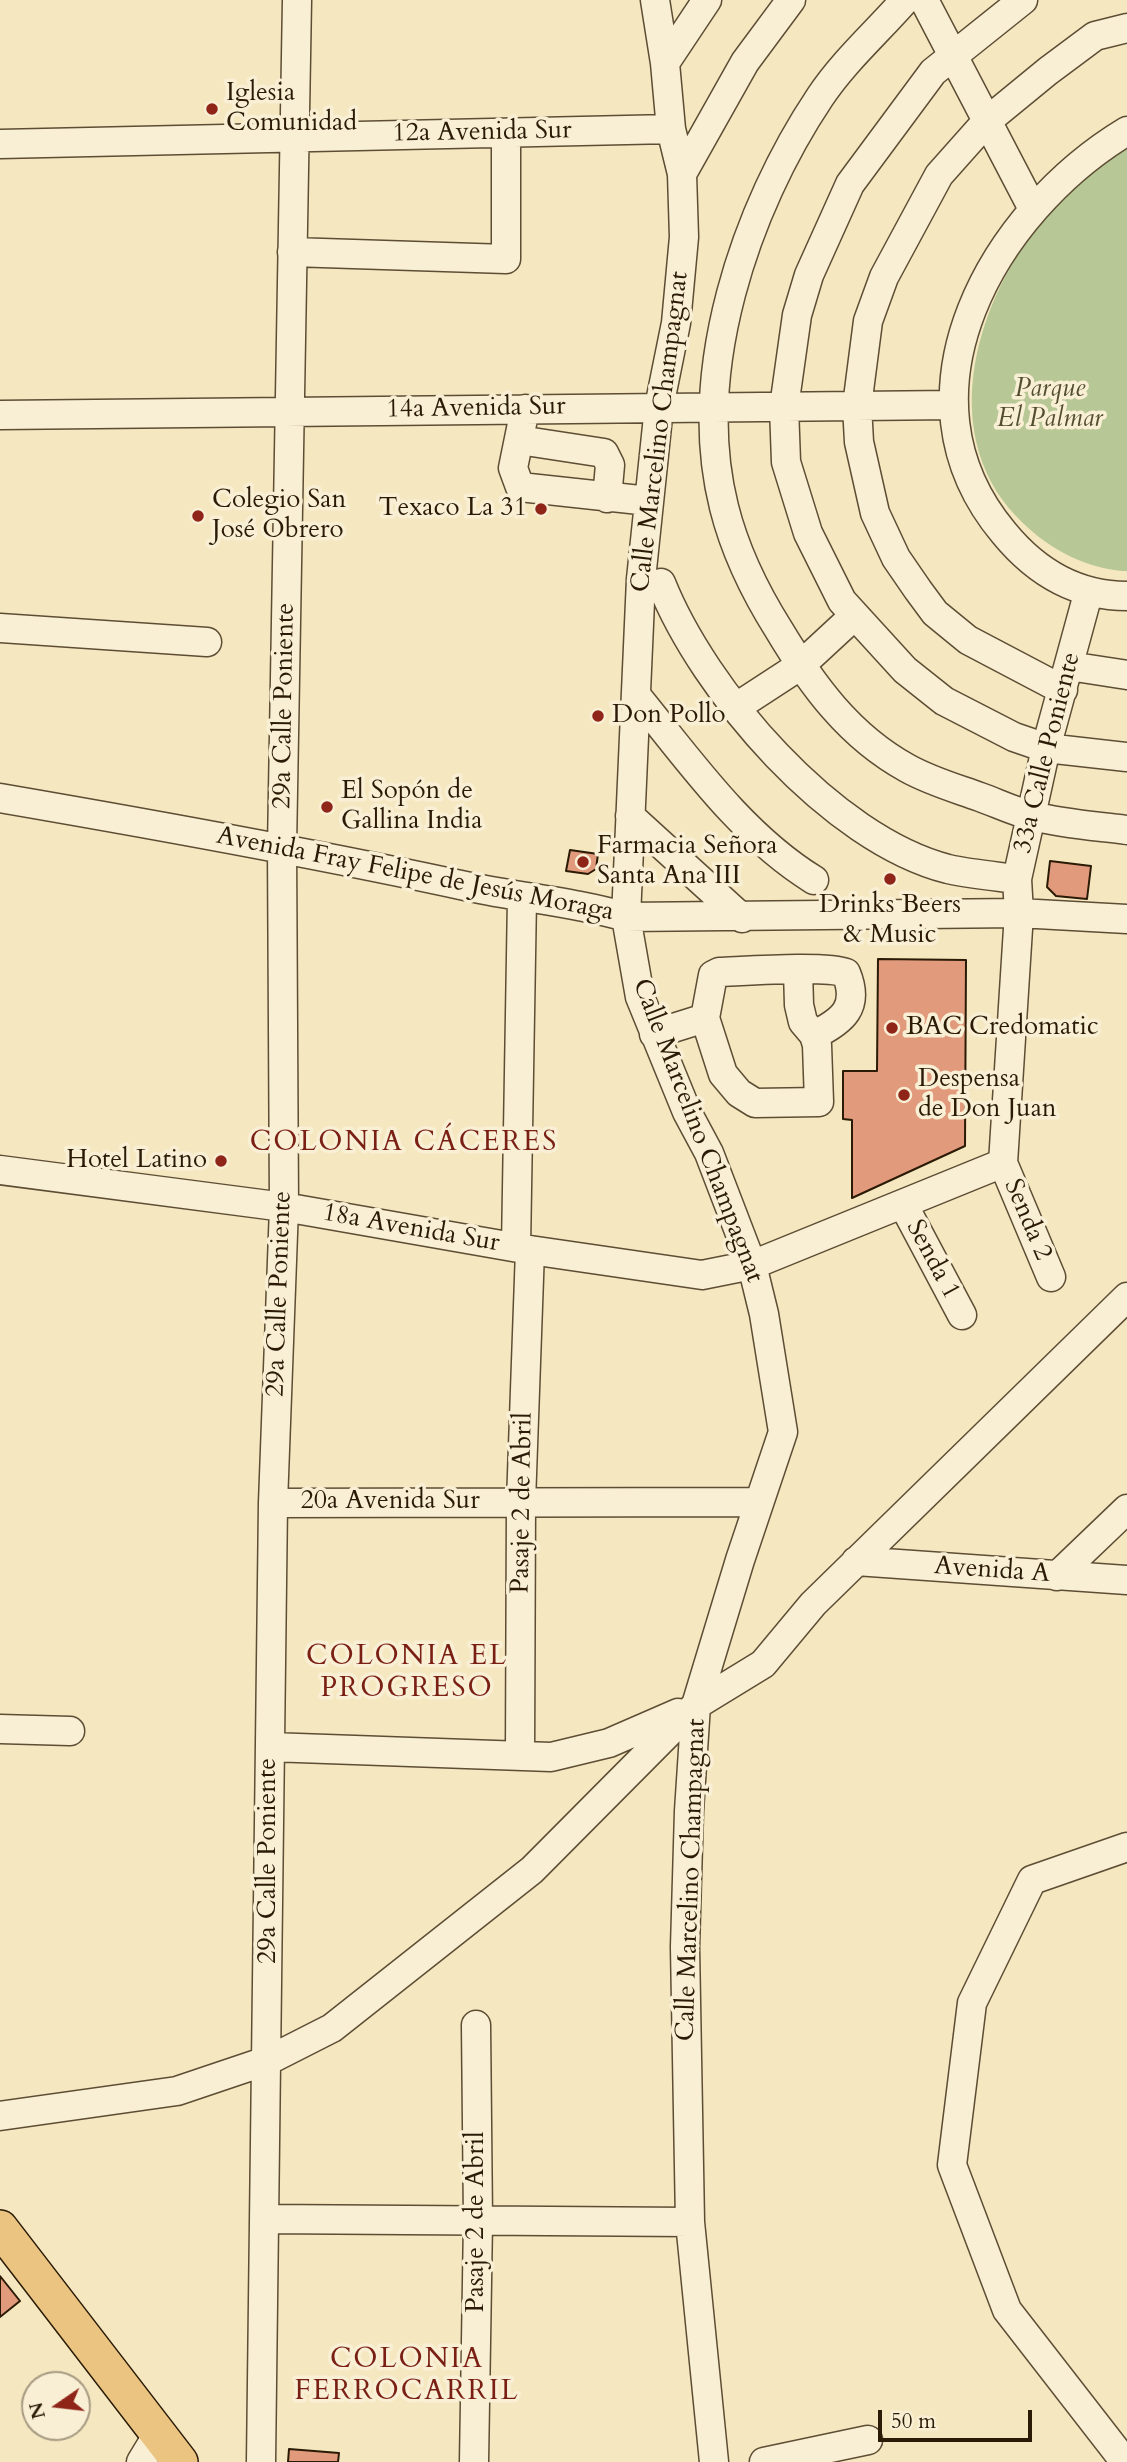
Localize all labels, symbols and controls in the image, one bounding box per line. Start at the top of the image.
place label: Iglesia Comunidad [226,78,357,140]
marker: Iglesia Comunidad [204,101,220,117]
street label: 12a Avenida Sur [392,116,572,150]
street label: Calle Marcelino Champagnat [626,270,696,594]
park label: Parque El Palmar [997,374,1103,436]
street label: 14a Avenida Sur [386,392,566,426]
place label: Colegio San José Obrero [212,485,346,546]
place label: Texaco La 31 [379,493,527,525]
marker: Texaco La 31 [533,501,549,517]
marker: Colegio San José Obrero [190,508,206,524]
street label: 29a Calle Poniente [268,603,302,809]
street label: 33a Calle Poniente [1008,649,1088,857]
place label: Don Pollo [612,700,726,732]
marker: Don Pollo [590,708,606,724]
place label: El Sopón de Gallina India [341,776,482,838]
marker: El Sopón de Gallina India [319,799,335,815]
street label: Avenida Fray Felipe de Jesús Moraga [214,821,616,929]
place label: Farmacia Señora Santa Ana III [597,831,778,892]
marker: Farmacia Señora Santa Ana III [575,854,591,870]
marker: Drinks Beers & Music [882,871,898,887]
place label: Drinks Beers & Music [819,890,961,951]
street label: Calle Marcelino Champagnat [625,975,769,1287]
place label: BAC Credomatic [906,1012,1099,1044]
marker: BAC Credomatic [884,1020,900,1036]
place label: Despensa de Don Juan [918,1064,1057,1126]
marker: Despensa de Don Juan [896,1087,912,1103]
district label: COLONIA CÁCERES [252,1127,556,1161]
place label: Hotel Latino [66,1145,207,1177]
marker: Hotel Latino [213,1153,229,1169]
street label: Senda 2 [996,1175,1058,1265]
street label: 29a Calle Poniente [261,1190,299,1398]
street label: 18a Avenida Sur [320,1198,502,1260]
street label: Senda 1 [898,1215,966,1305]
street label: Pasaje 2 de Abril [506,1412,540,1594]
street label: 20a Avenida Sur [300,1486,480,1518]
street label: Avenida A [933,1551,1051,1591]
district label: COLONIA EL PROGRESO [307,1641,507,1707]
street label: Calle Marcelino Champagnat [671,1718,713,2042]
street label: 29a Calle Poniente [253,1758,285,1964]
street label: Pasaje 2 de Abril [461,2131,493,2313]
district label: COLONIA FERROCARRIL [296,2344,518,2410]
north arrow [21,2371,91,2441]
scale bar [882,2396,1036,2440]
text: N [23,2399,52,2422]
text: 50 m [891,2407,936,2436]

